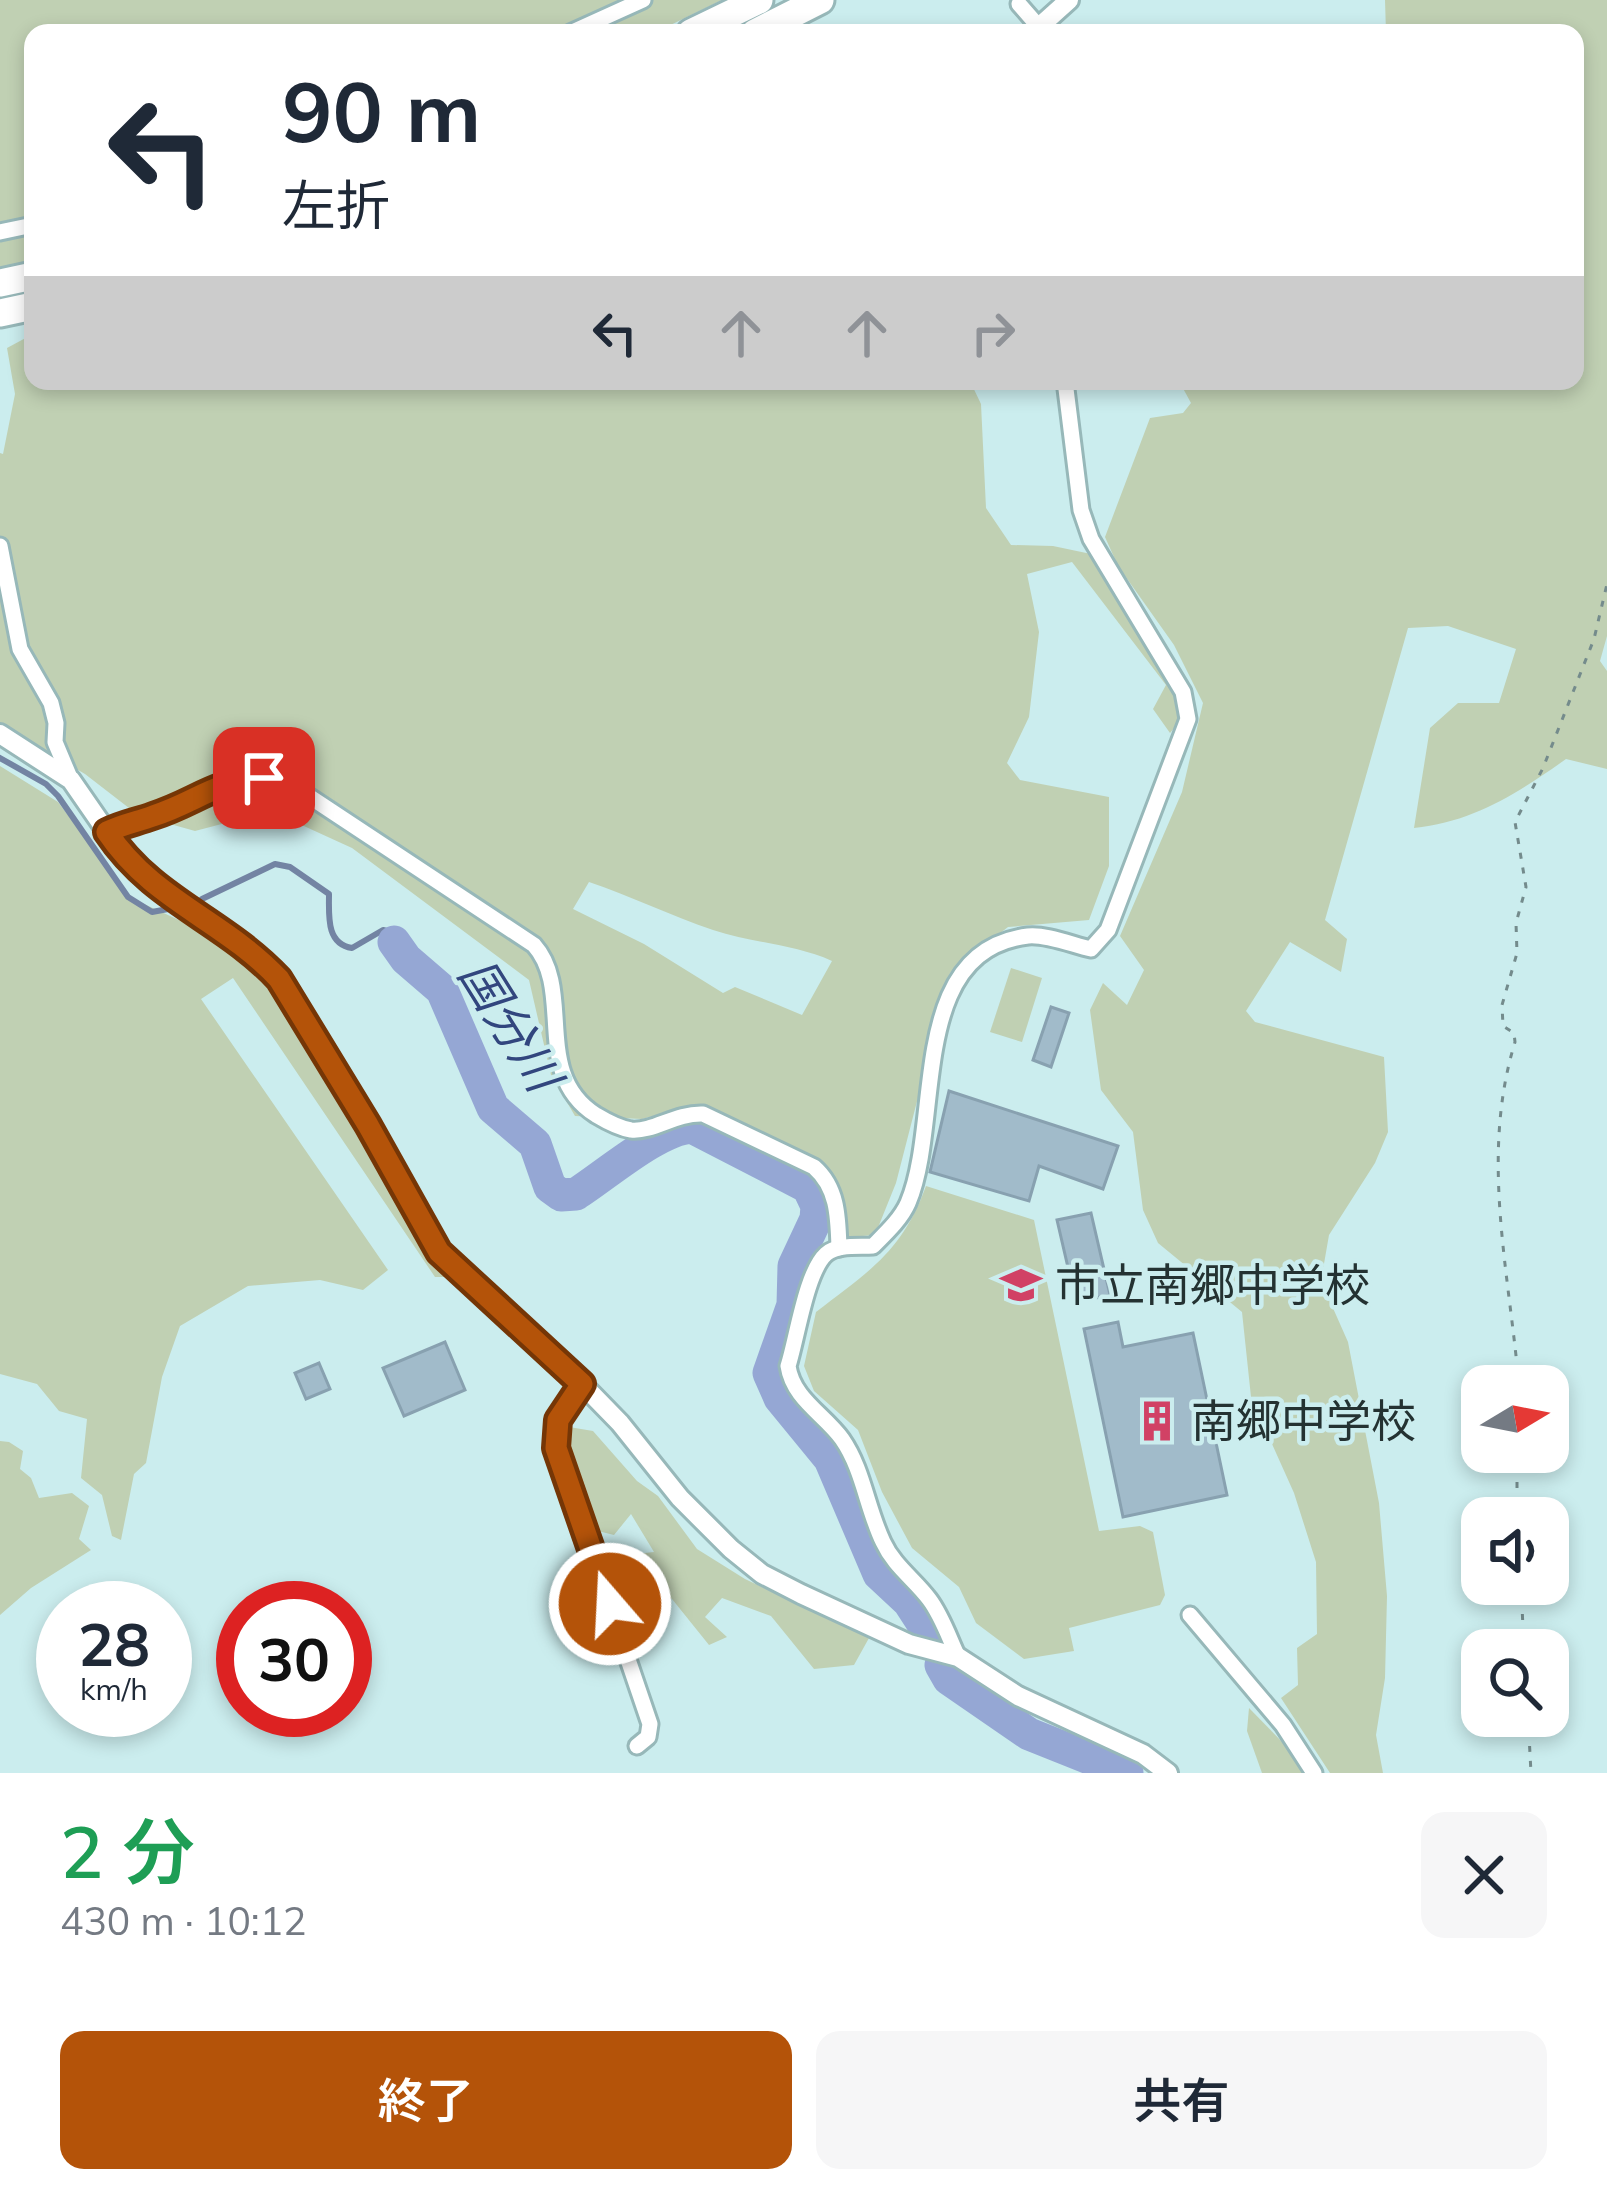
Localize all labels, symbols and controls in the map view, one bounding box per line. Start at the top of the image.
text: 90 m [282,58,481,163]
icon: left [84,72,240,228]
text: 左折 [282,171,390,239]
icon: left [582,300,648,366]
icon: ahead [708,300,774,366]
icon: ahead [834,300,900,366]
icon: right [960,300,1026,366]
pin [213,727,315,829]
icon: arrive [231,745,297,811]
water label: 国分川 [447,948,577,1106]
place label: 市立南郷中学校 [1055,1256,1370,1312]
school or university icon: 市立南郷中学校 [998,1262,1044,1308]
north arrow [1461,1365,1569,1473]
map controls [1461,1365,1569,1737]
place label: 南郷中学校 [1191,1392,1416,1448]
building icon: 南郷中学校 [1134,1398,1180,1444]
button: sound [1461,1497,1569,1605]
position arrow [547,1541,673,1667]
speed limit sign: 30 [216,1581,372,1737]
text: 28 [78,1606,150,1681]
button: search [1461,1629,1569,1737]
text: km/h [80,1670,148,1708]
text: 2 分 [60,1806,194,1896]
button: close [1421,1812,1547,1938]
text: 430 m · 10:12 [60,1896,306,1945]
button: 終了 [60,2031,792,2169]
button: 共有 [816,2031,1547,2169]

